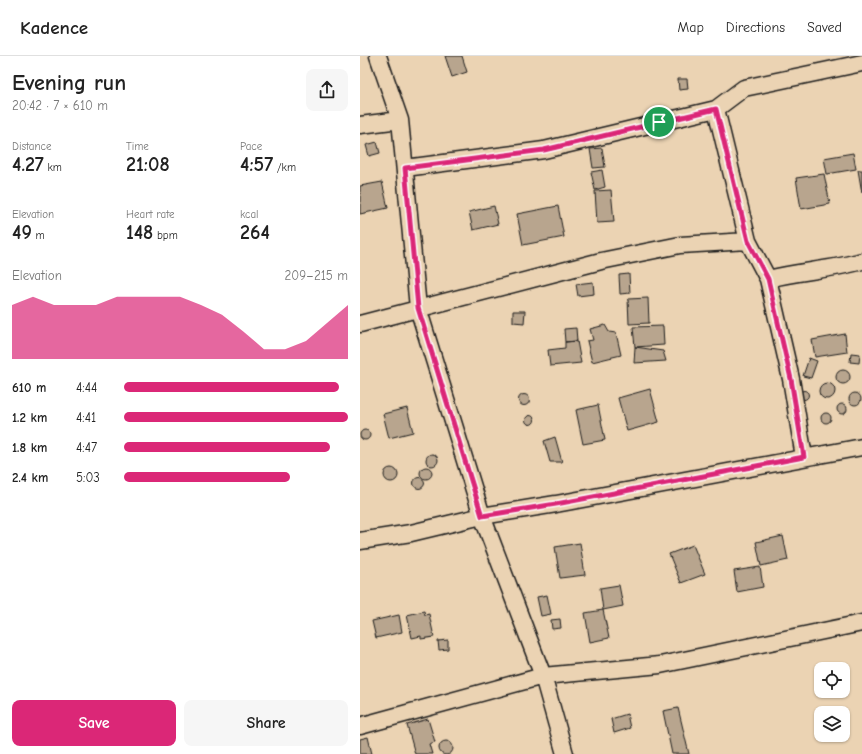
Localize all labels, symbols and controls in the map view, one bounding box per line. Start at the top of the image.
text: Kadence [20,17,88,39]
text: Map [677,19,704,36]
text: Directions [726,19,785,36]
text: Saved [807,19,842,36]
button: share [306,69,348,111]
text: Evening run [12,70,126,96]
text: 20:42 · 7 × 610 m [12,98,108,113]
pin [642,105,676,139]
icon: arrive [648,111,670,133]
text: Distance [12,140,51,153]
text: Time [126,140,149,153]
text: Pace [240,140,262,153]
text: 4.27 [12,153,44,176]
text: 21:08 [126,153,170,176]
text: 4:57 [240,153,273,176]
text: km [44,161,62,174]
text: /km [273,161,296,174]
text: Elevation [12,208,54,221]
text: Heart rate [126,208,175,221]
text: kcal [240,208,258,221]
text: 49 [12,221,32,244]
text: 148 [126,221,153,244]
text: 264 [240,221,270,244]
text: m [32,229,45,242]
text: bpm [153,229,178,242]
text: Elevation [12,268,62,283]
text: 209–215 m [284,268,348,283]
text: 610 m [12,380,46,395]
text: 4:44 [76,380,97,395]
text: 1.2 km [12,410,47,425]
text: 4:41 [76,410,96,425]
text: 1.8 km [12,440,47,455]
text: 4:47 [76,440,97,455]
text: 2.4 km [12,470,48,485]
text: 5:03 [76,470,100,485]
map controls [814,662,850,742]
button: locate [814,662,850,698]
button: Save [12,700,176,746]
button: Share [184,700,348,746]
button: layers [814,706,850,742]

